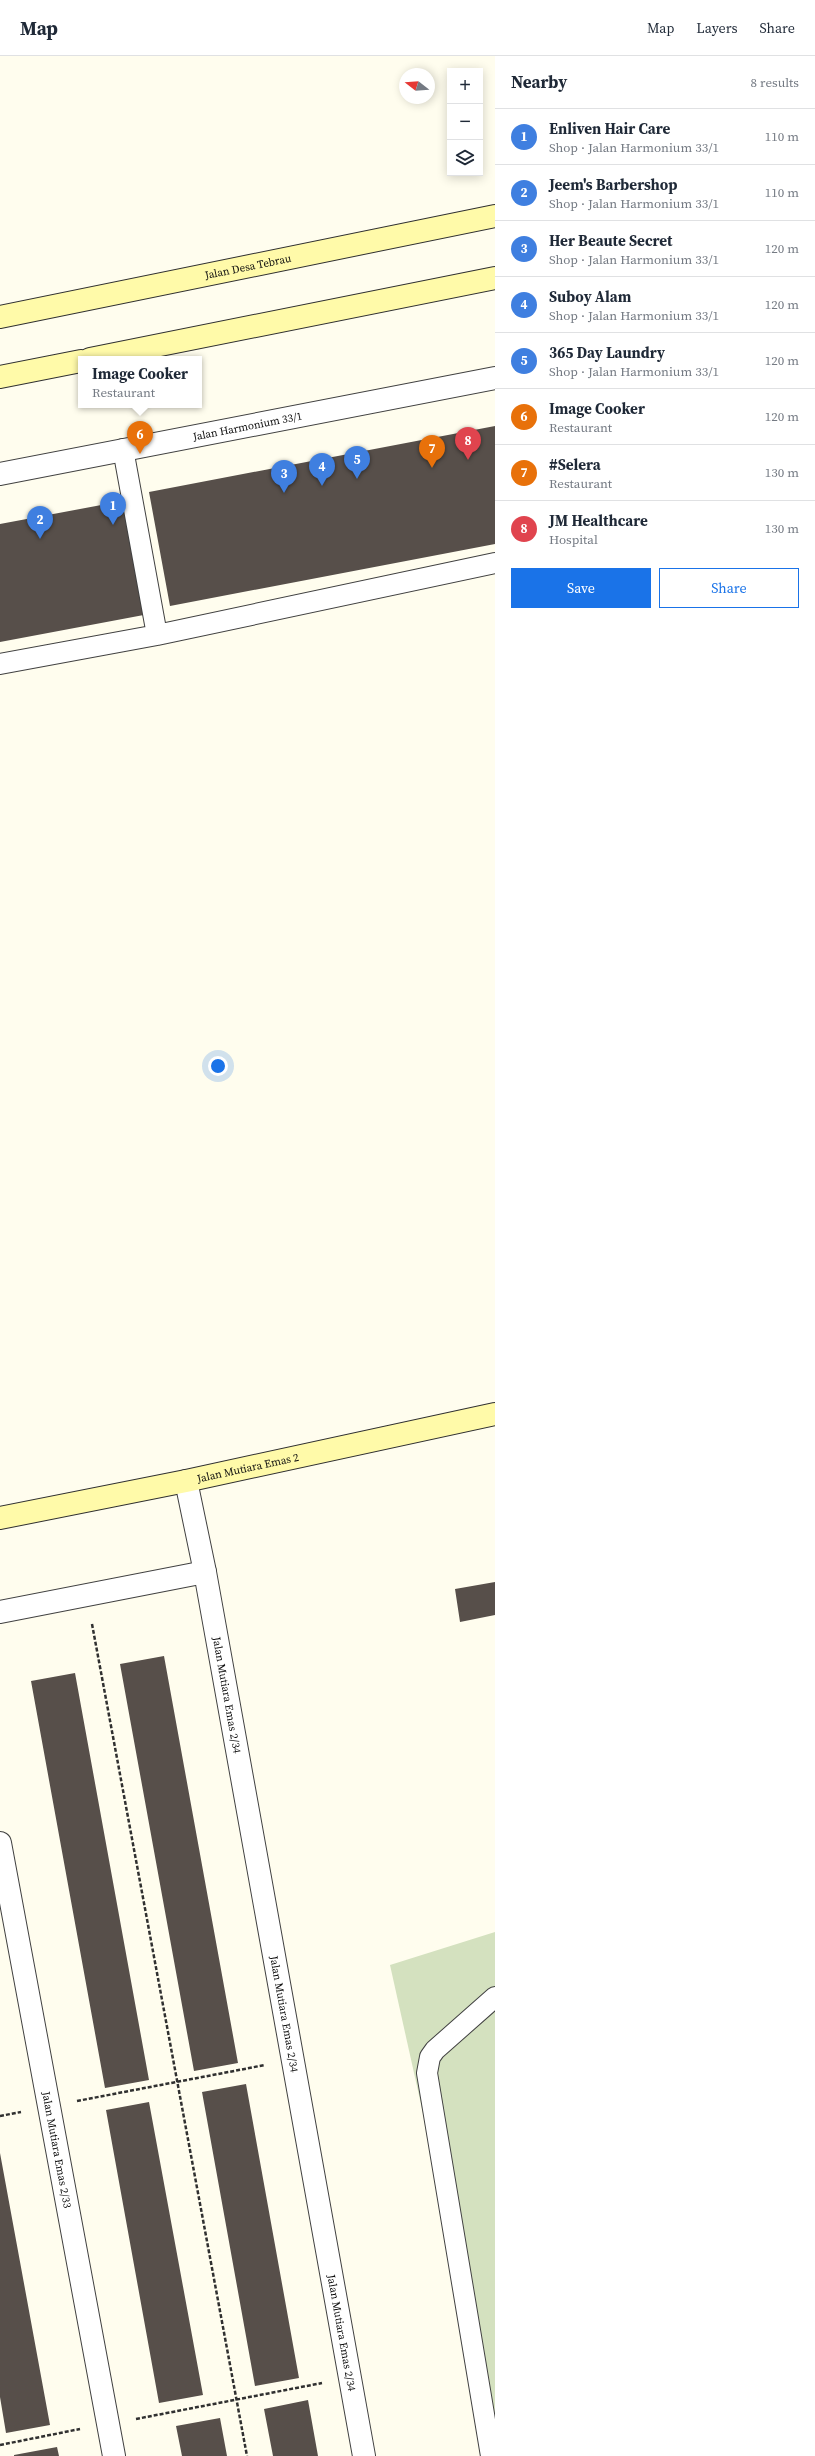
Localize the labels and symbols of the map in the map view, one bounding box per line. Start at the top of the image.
north arrow [399,68,435,104]
street label: Jalan Desa Tebrau [202,251,293,283]
street label: Jalan Harmonium 33/1 [191,409,303,445]
pin: 6 [127,421,153,454]
pin: 8 [455,427,481,460]
pin: 7 [419,435,445,468]
pin: 5 [344,446,370,479]
pin: 4 [309,453,335,486]
pin: 3 [271,460,297,493]
pin: 1 [100,492,126,525]
pin: 2 [27,506,53,539]
your location [208,1056,228,1076]
street label: Jalan Mutiara Emas 2 [195,1450,301,1487]
street label: Jalan Mutiara Emas 2/34 [209,1635,245,1755]
street label: Jalan Mutiara Emas 2/34 [266,1953,302,2074]
street label: Jalan Mutiara Emas 2/33 [38,2089,75,2210]
street label: Jalan Mutiara Emas 2/34 [323,2272,359,2393]

